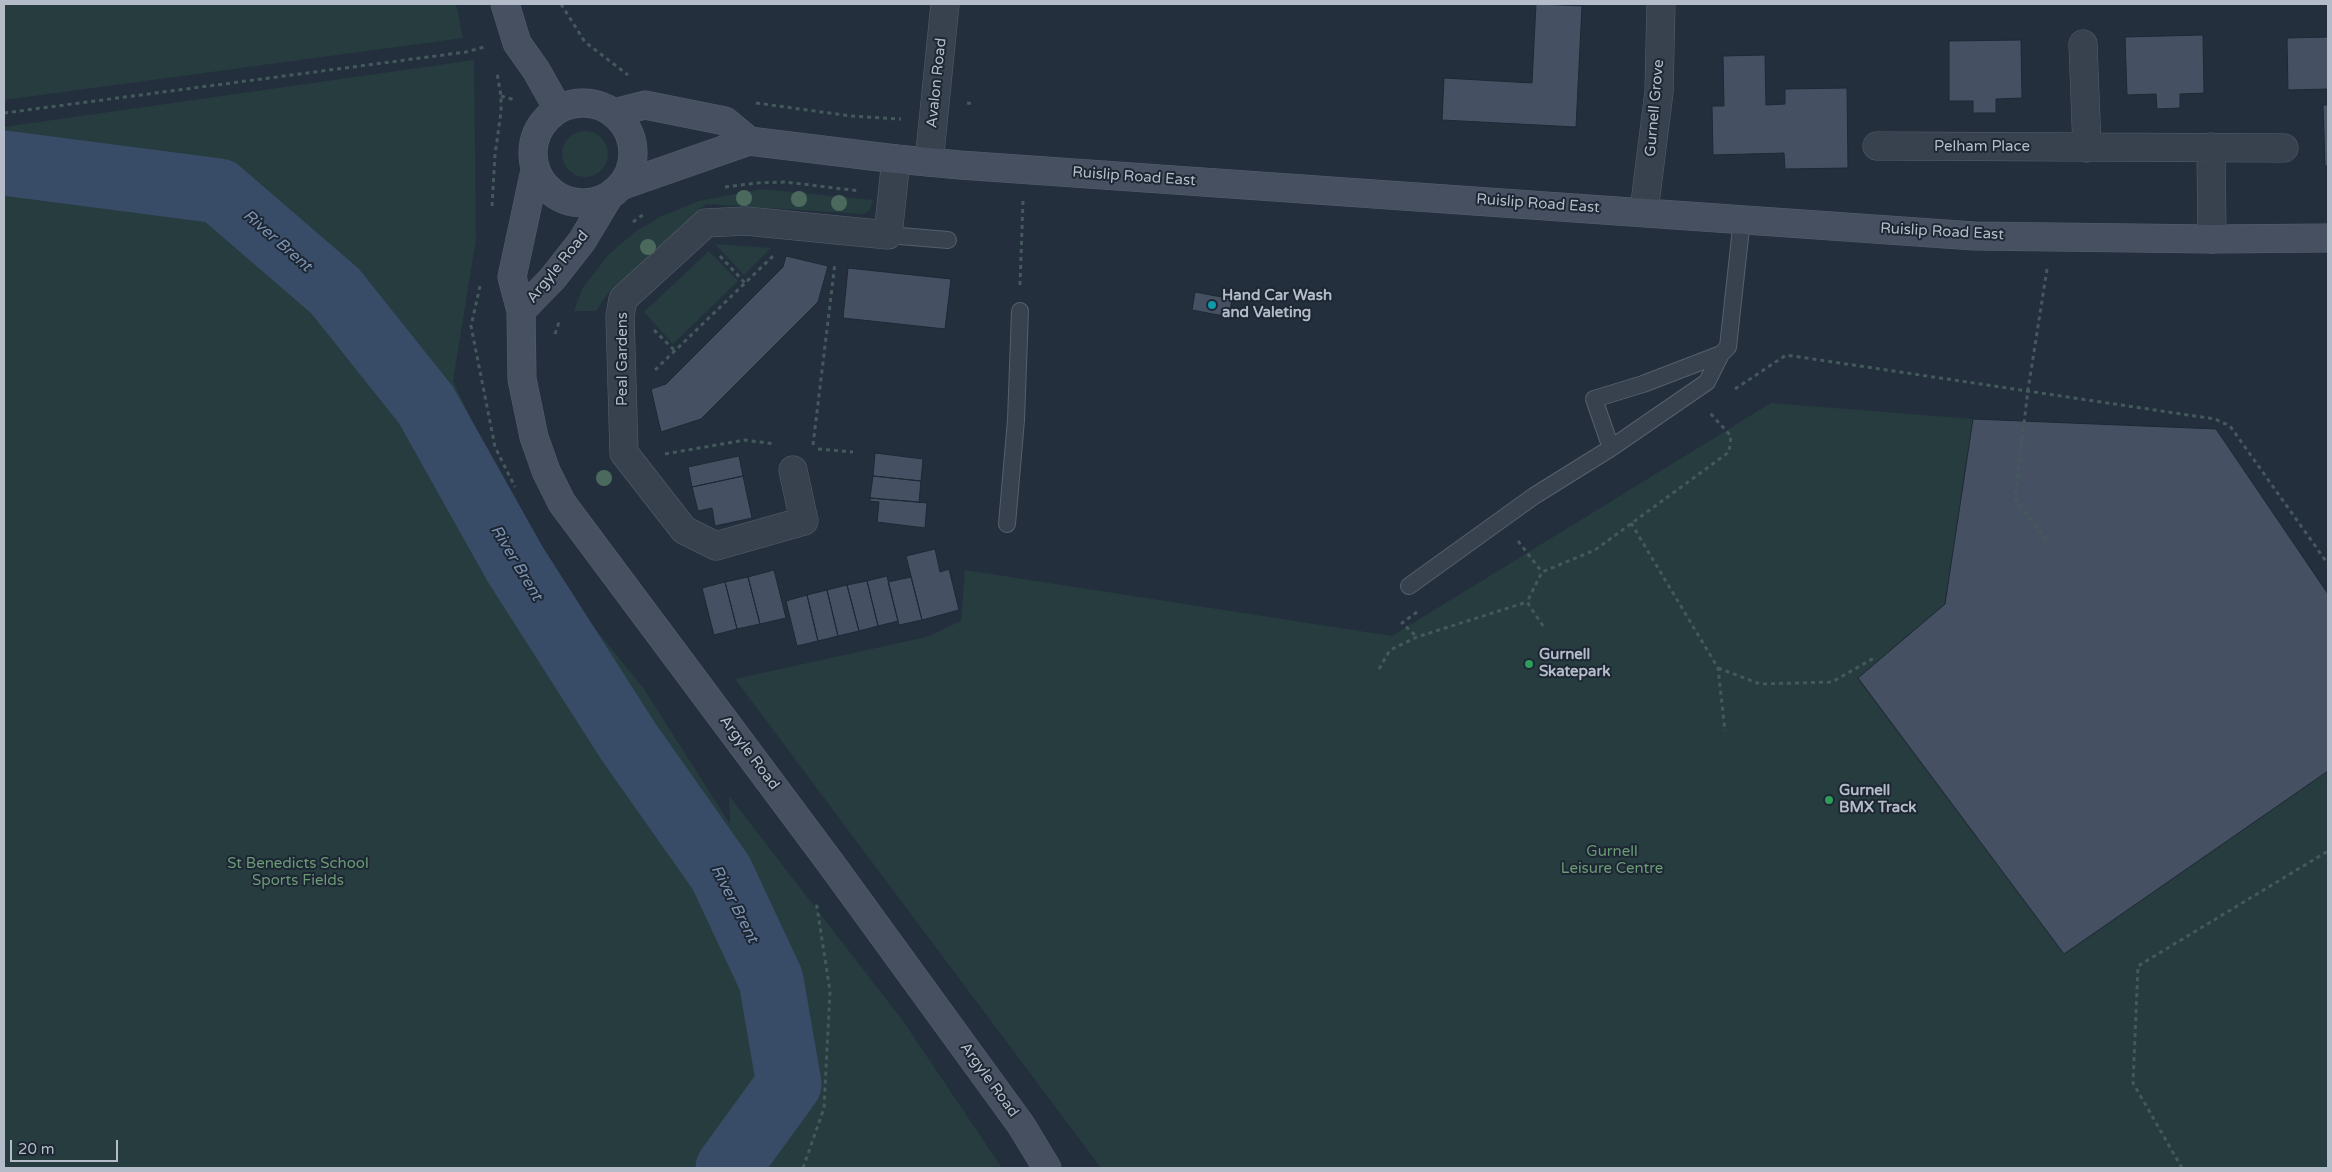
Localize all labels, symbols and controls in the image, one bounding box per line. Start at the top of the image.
street label: Avalon Road [923,37,951,129]
street label: Gurnell Grove [1642,59,1668,157]
street label: Pelham Place [1934,138,2030,156]
street label: Ruislip Road East [1072,164,1196,190]
street label: Ruislip Road East [1476,191,1600,217]
water label: River Brent [239,206,315,276]
street label: Ruislip Road East [1880,220,2004,244]
street label: Argyle Road [523,227,593,307]
place label: Hand Car Wash and Valeting [1222,287,1332,322]
marker: Hand Car Wash and Valeting [1206,299,1218,311]
street label: Peal Gardens [614,312,632,406]
water label: River Brent [486,522,546,604]
place label: Gurnell Skatepark [1539,646,1610,681]
marker: Gurnell Skatepark [1523,658,1535,670]
street label: Argyle Road [715,712,783,794]
place label: Gurnell BMX Track [1839,782,1916,817]
marker: Gurnell BMX Track [1823,794,1835,806]
park label: Gurnell Leisure Centre [1561,843,1663,878]
park label: St Benedicts School Sports Fields [227,855,369,890]
water label: River Brent [706,862,762,946]
street label: Argyle Road [956,1039,1022,1121]
scale bar [12,1130,120,1162]
text: 20 m [18,1140,55,1158]

